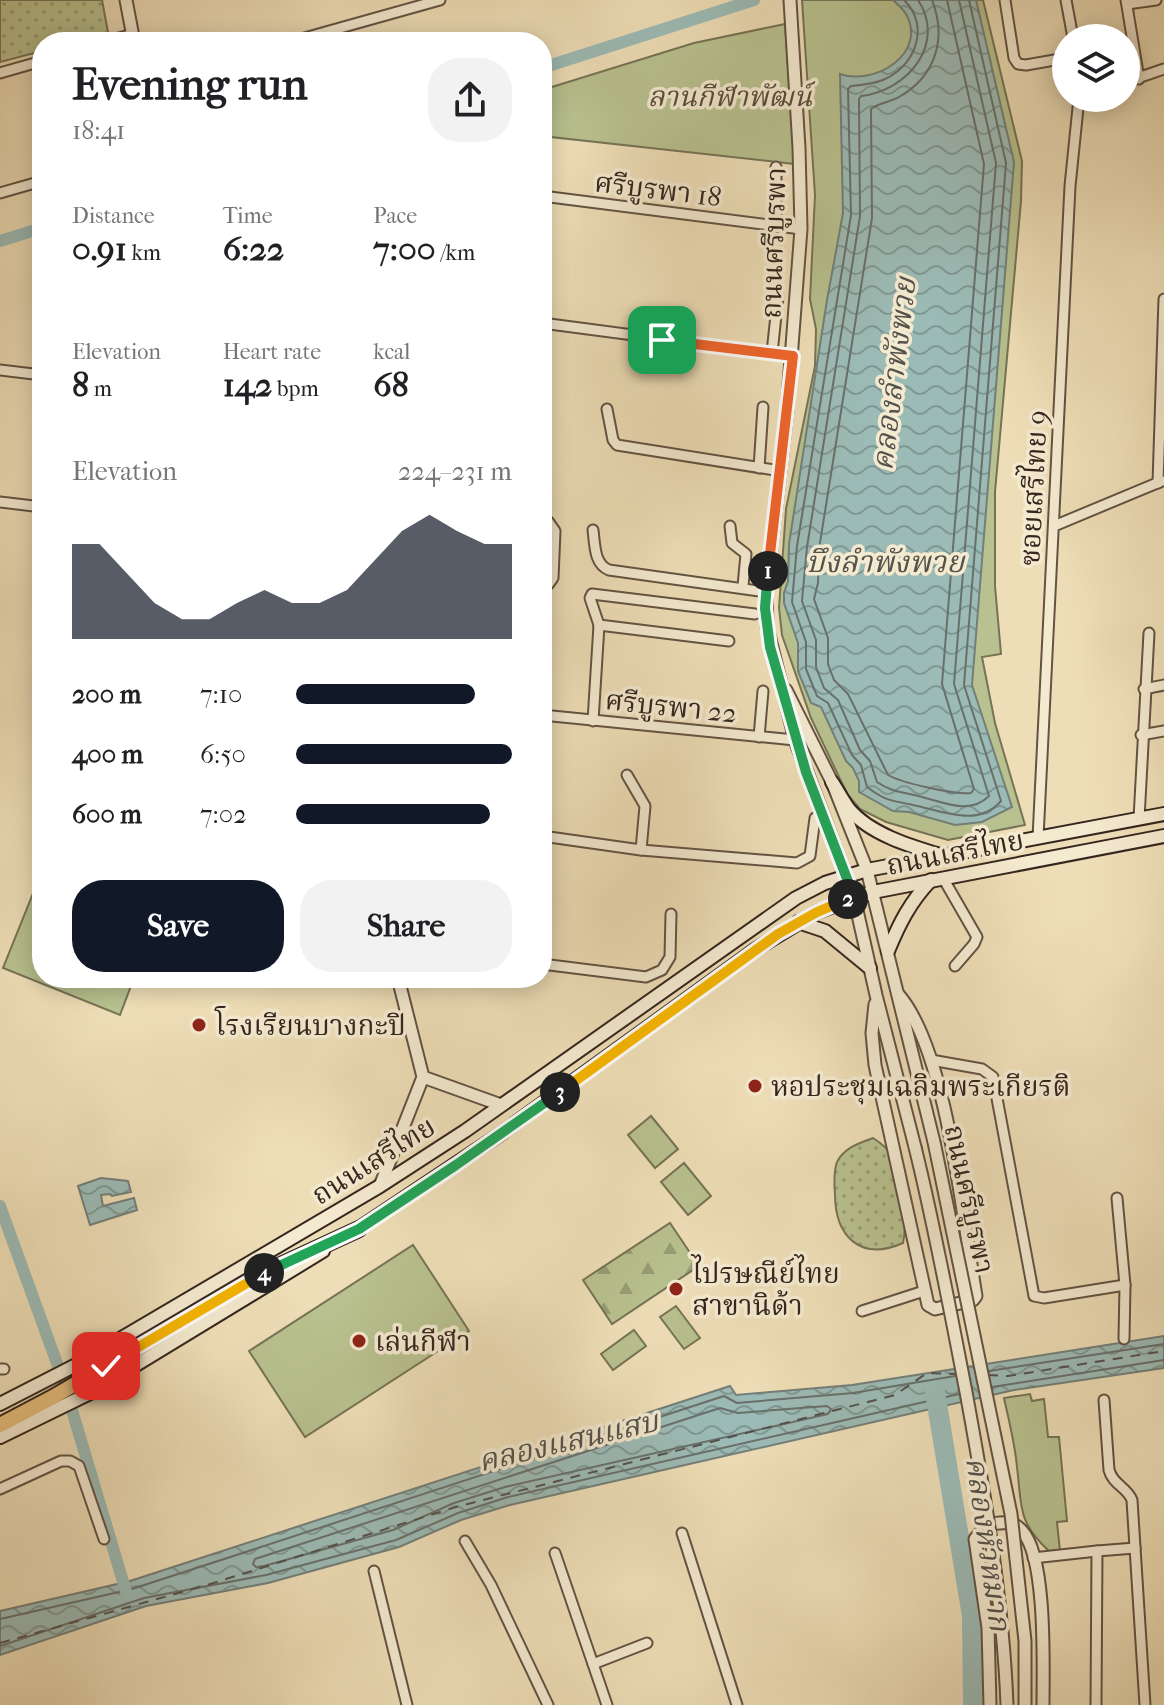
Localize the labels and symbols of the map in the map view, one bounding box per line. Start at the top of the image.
park label: ลานกีฬาพัฒน์ [648,80,816,113]
street label: ศรีบูรพา 18 [592,165,723,216]
street label: ถนนศรีบูรพา [754,167,795,319]
water label: คลองลำพังพวย [865,274,924,472]
pin [628,306,696,374]
street label: ซอยเสรีไทย 9 [1010,409,1054,567]
water label: บึงลำพังพวย [806,545,966,580]
pin: 1 [748,551,788,591]
street label: ศรีบูรพา 22 [603,683,738,732]
street label: ถนนเสรีไทย [883,820,1027,882]
pin: 2 [828,879,868,919]
place label: โรงเรียนบางกะปิ [214,1006,406,1042]
marker: โรงเรียนบางกะปิ [190,1016,208,1034]
place label: หอประชุมเฉลิมพระเกียรติ [771,1070,1070,1105]
pin: 3 [540,1072,580,1112]
marker: หอประชุมเฉลิมพระเกียรติ [746,1077,764,1095]
street label: ถนนเสรีไทย [304,1107,441,1211]
street label: ถนนศรีบูรพา [936,1122,1001,1277]
pin: 4 [244,1253,284,1293]
place label: ไปรษณีย์ไทย สาขานิด้า [690,1254,840,1322]
marker: ไปรษณีย์ไทย สาขานิด้า [667,1280,685,1298]
place label: เล่นกีฬา [375,1325,471,1358]
pin [72,1332,140,1400]
marker: เล่นกีฬา [350,1332,368,1350]
water label: คลองแสนแสบ [475,1403,664,1479]
water label: คลองหัวหมาก [958,1455,1017,1634]

